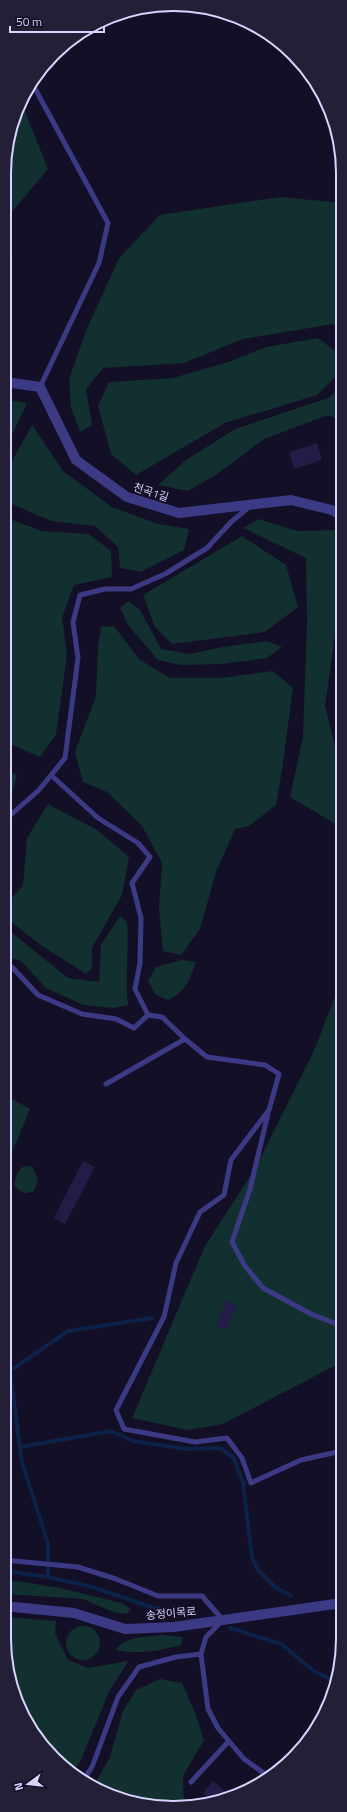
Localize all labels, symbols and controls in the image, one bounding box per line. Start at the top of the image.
scale bar [10,8,104,34]
text: 50 m [16,12,42,31]
street label: 천곡1길 [131,479,171,505]
street label: 송정이목로 [145,1603,197,1623]
north arrow [8,1764,48,1804]
text: N [10,1781,27,1792]

